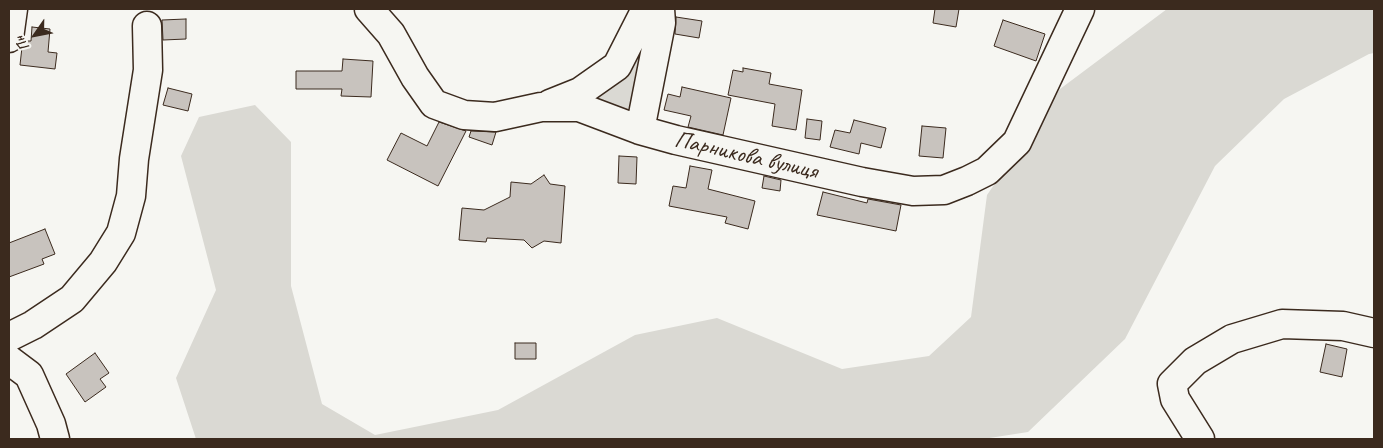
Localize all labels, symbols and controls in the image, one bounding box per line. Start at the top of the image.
north arrow [10,10,60,60]
text: Пн [11,33,33,54]
street label: Парникова вулиця [672,126,820,186]

